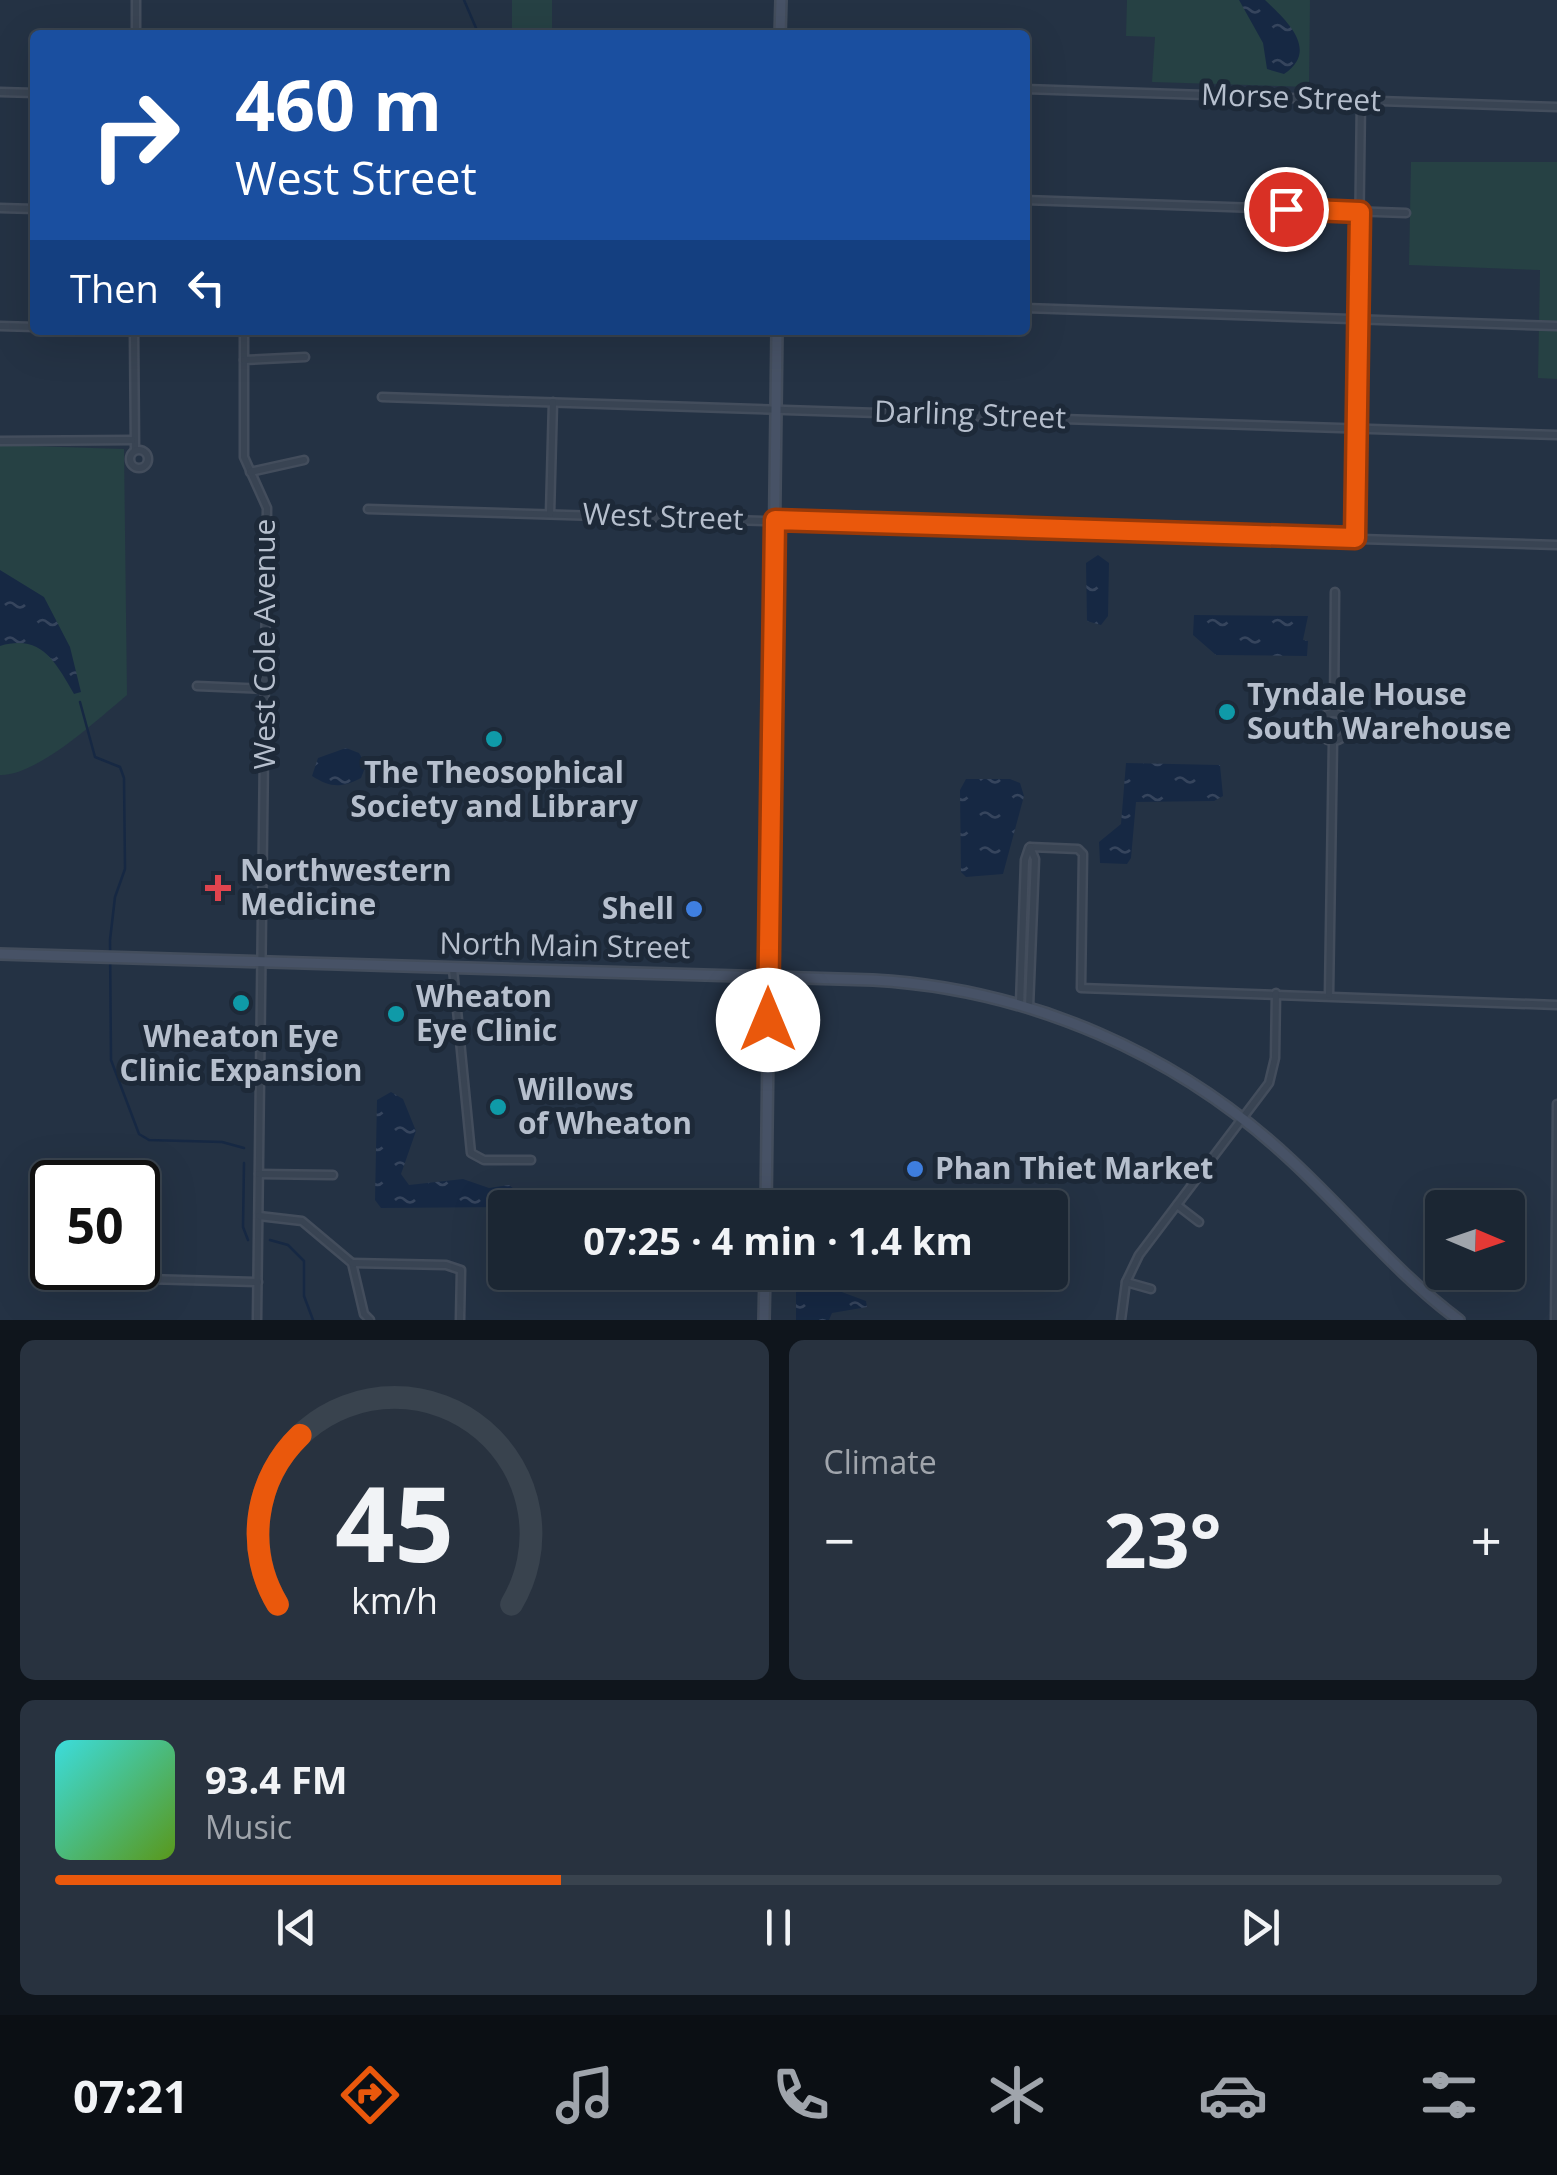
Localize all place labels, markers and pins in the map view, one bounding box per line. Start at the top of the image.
pin [1244,167,1329,252]
place label: Tyndale House South Warehouse [1247,673,1511,748]
marker: Tyndale House South Warehouse [1216,701,1238,723]
marker: The Theosophical Society and Library [483,728,505,750]
place label: The Theosophical Society and Library [350,751,639,826]
place label: Northwestern Medicine [240,849,452,924]
marker: Northwestern Medicine [205,875,231,901]
place label: Shell [602,887,674,928]
marker: Shell [683,898,705,920]
place label: Wheaton Eye Clinic [416,975,557,1050]
marker: Wheaton Eye Clinic Expansion [230,992,252,1014]
marker: Wheaton Eye Clinic [385,1003,407,1025]
place label: Wheaton Eye Clinic Expansion [120,1015,362,1090]
place label: Willows of Wheaton [518,1068,692,1143]
marker: Willows of Wheaton [487,1096,509,1118]
place label: Phan Thiet Market [935,1147,1213,1188]
marker: Phan Thiet Market [904,1158,926,1180]

